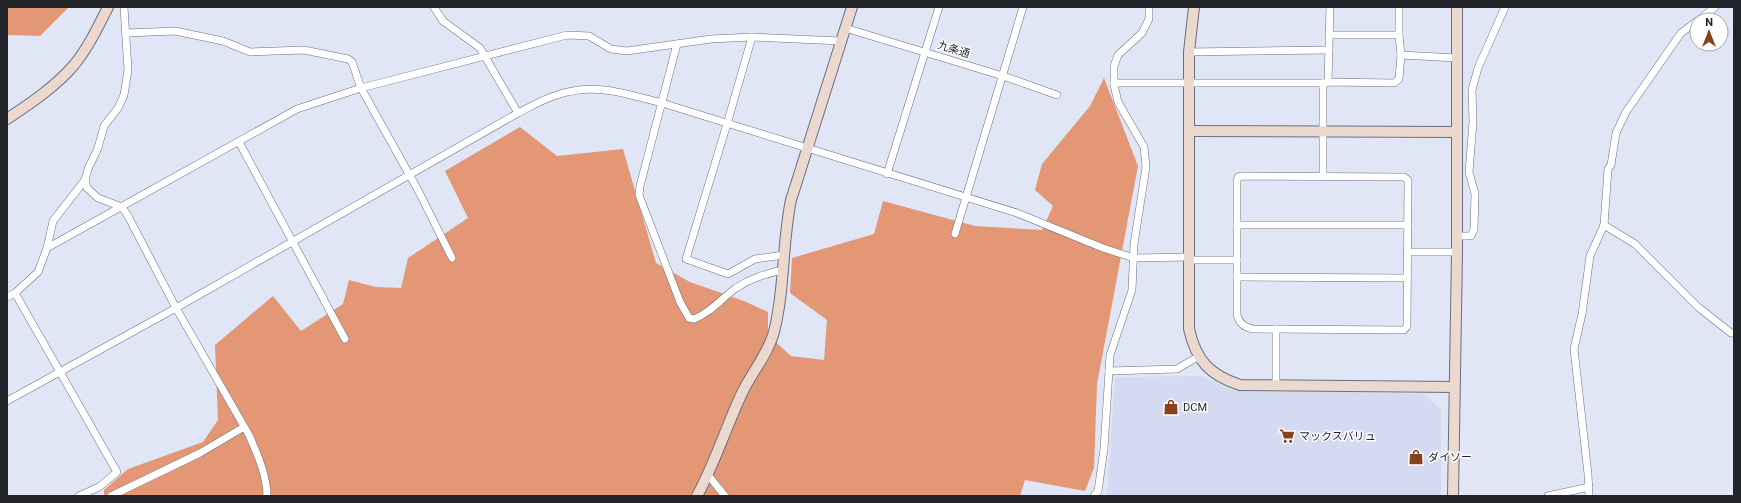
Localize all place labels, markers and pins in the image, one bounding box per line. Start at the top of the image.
shop icon: DCM [1162,398,1180,416]
place label: DCM [1183,401,1207,414]
supermarket icon: マックスバリュ [1278,427,1296,445]
place label: マックスバリュ [1299,430,1376,443]
shop icon: ダイソー [1407,448,1425,466]
place label: ダイソー [1428,451,1472,464]

